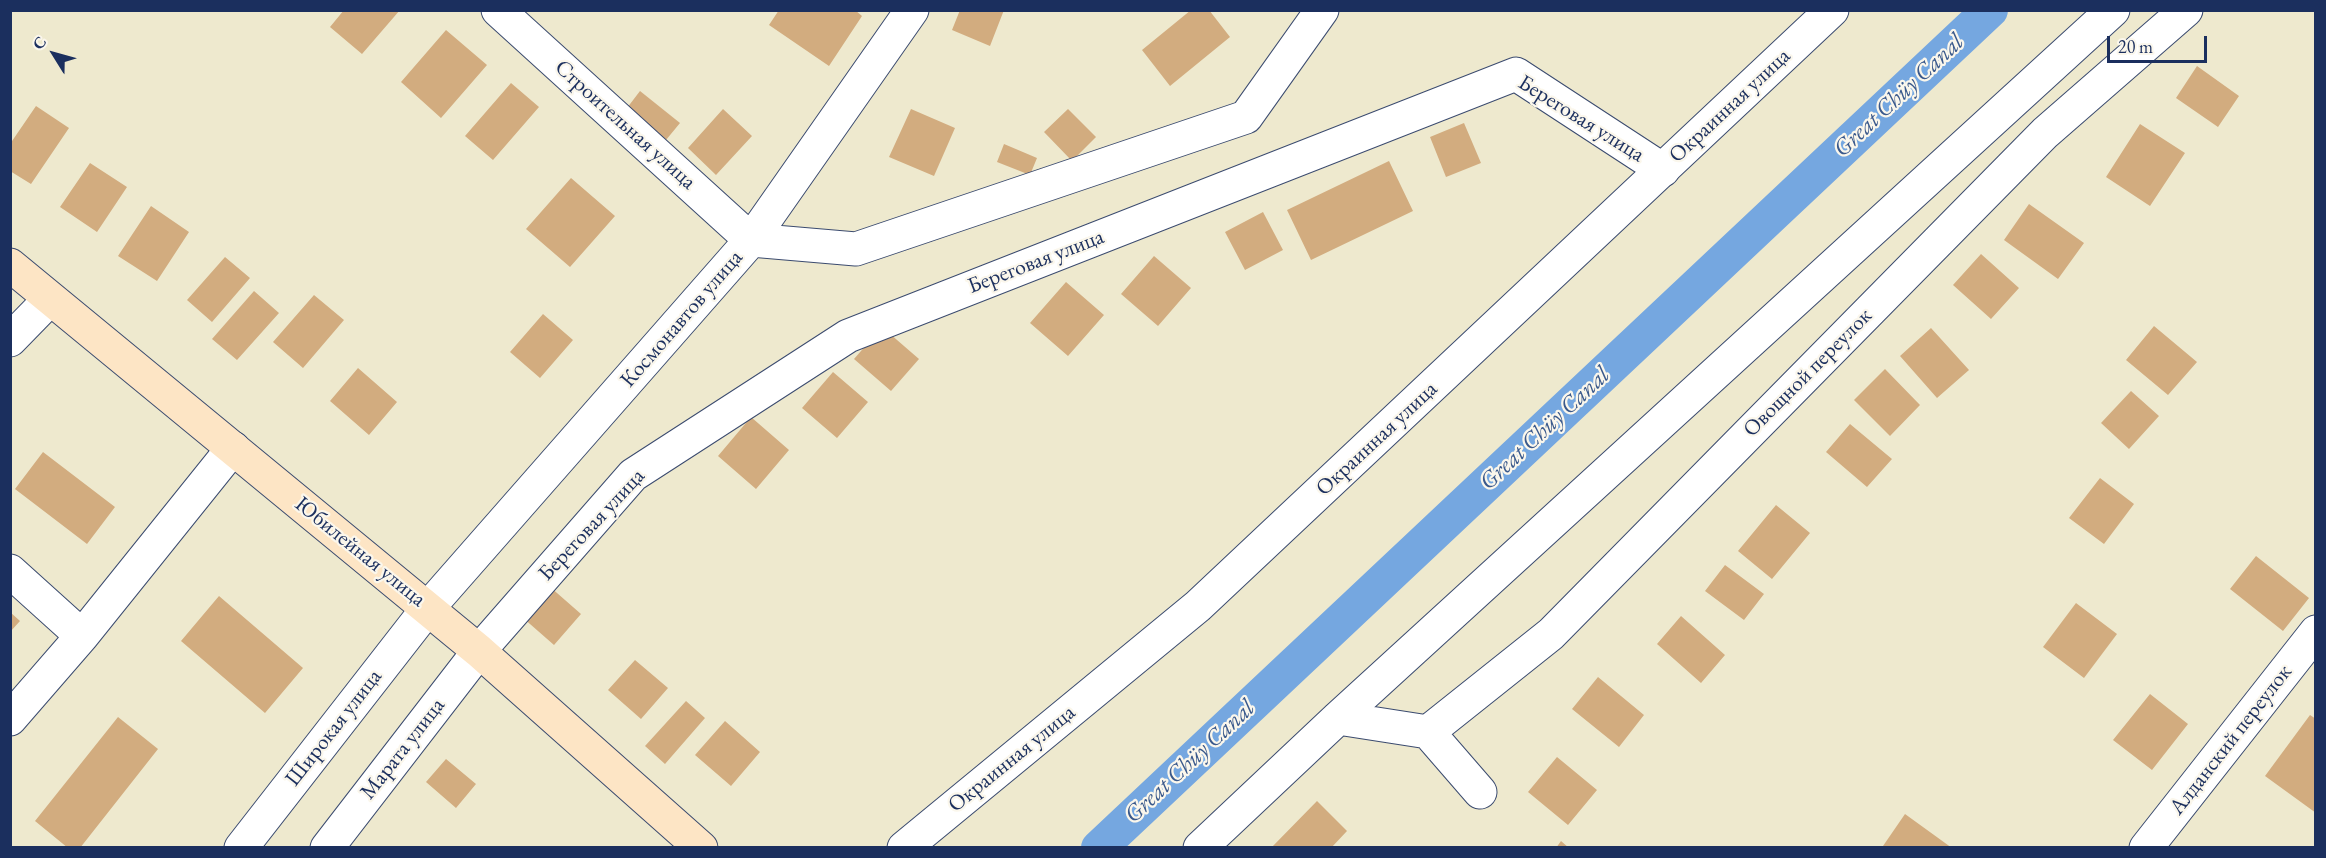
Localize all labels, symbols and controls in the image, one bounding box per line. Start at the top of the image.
north arrow [24,24,84,84]
scale bar [2110,24,2210,62]
water label: Great Chüy Canal [1828,28,1970,164]
text: С [27,32,51,54]
text: 20 m [2118,35,2153,58]
street label: Окраинная улица [1664,43,1796,169]
street label: Строительная улица [549,55,701,195]
street label: Береговая улица [1513,70,1649,168]
street label: Береговая улица [964,224,1108,300]
street label: Космонавтов улица [615,245,749,393]
street label: Овощной переулок [1738,303,1878,443]
water label: Great Chüy Canal [1474,361,1616,497]
street label: Окраинная улица [1311,376,1443,502]
street label: Береговая улица [533,463,651,587]
street label: Юбилейная улица [289,491,431,613]
street label: Алданский переулок [2164,660,2298,820]
street label: Широкая улица [280,664,388,792]
street label: Марата улица [355,693,451,805]
water label: Great Chüy Canal [1119,694,1261,830]
street label: Окраинная улица [943,700,1081,818]

